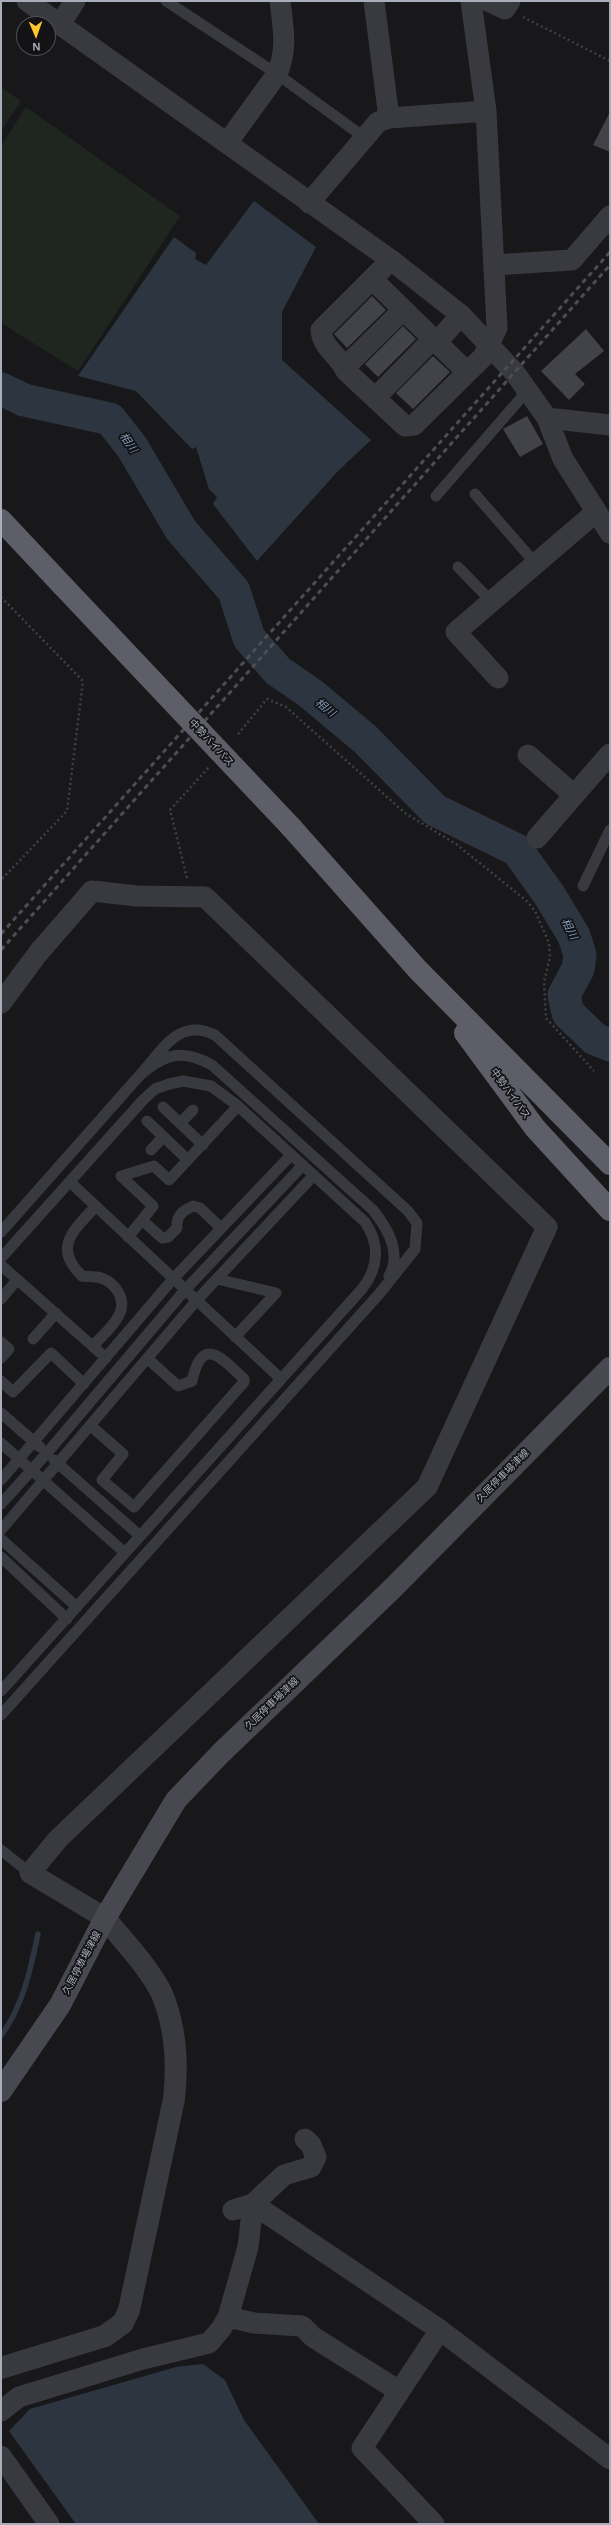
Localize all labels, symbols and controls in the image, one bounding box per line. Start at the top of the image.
north arrow [16,16,56,56]
text: N [32,41,41,53]
water label: 相川 [116,430,140,456]
water label: 相川 [312,696,338,720]
street label: 中勢バイパス [186,717,236,769]
water label: 相川 [558,916,580,942]
street label: 中勢バイパス [488,1066,532,1122]
street label: 久居停車場津線 [474,1447,532,1505]
street label: 久居停車場津線 [243,1675,301,1733]
street label: 久居停車場津線 [60,1929,104,1997]

